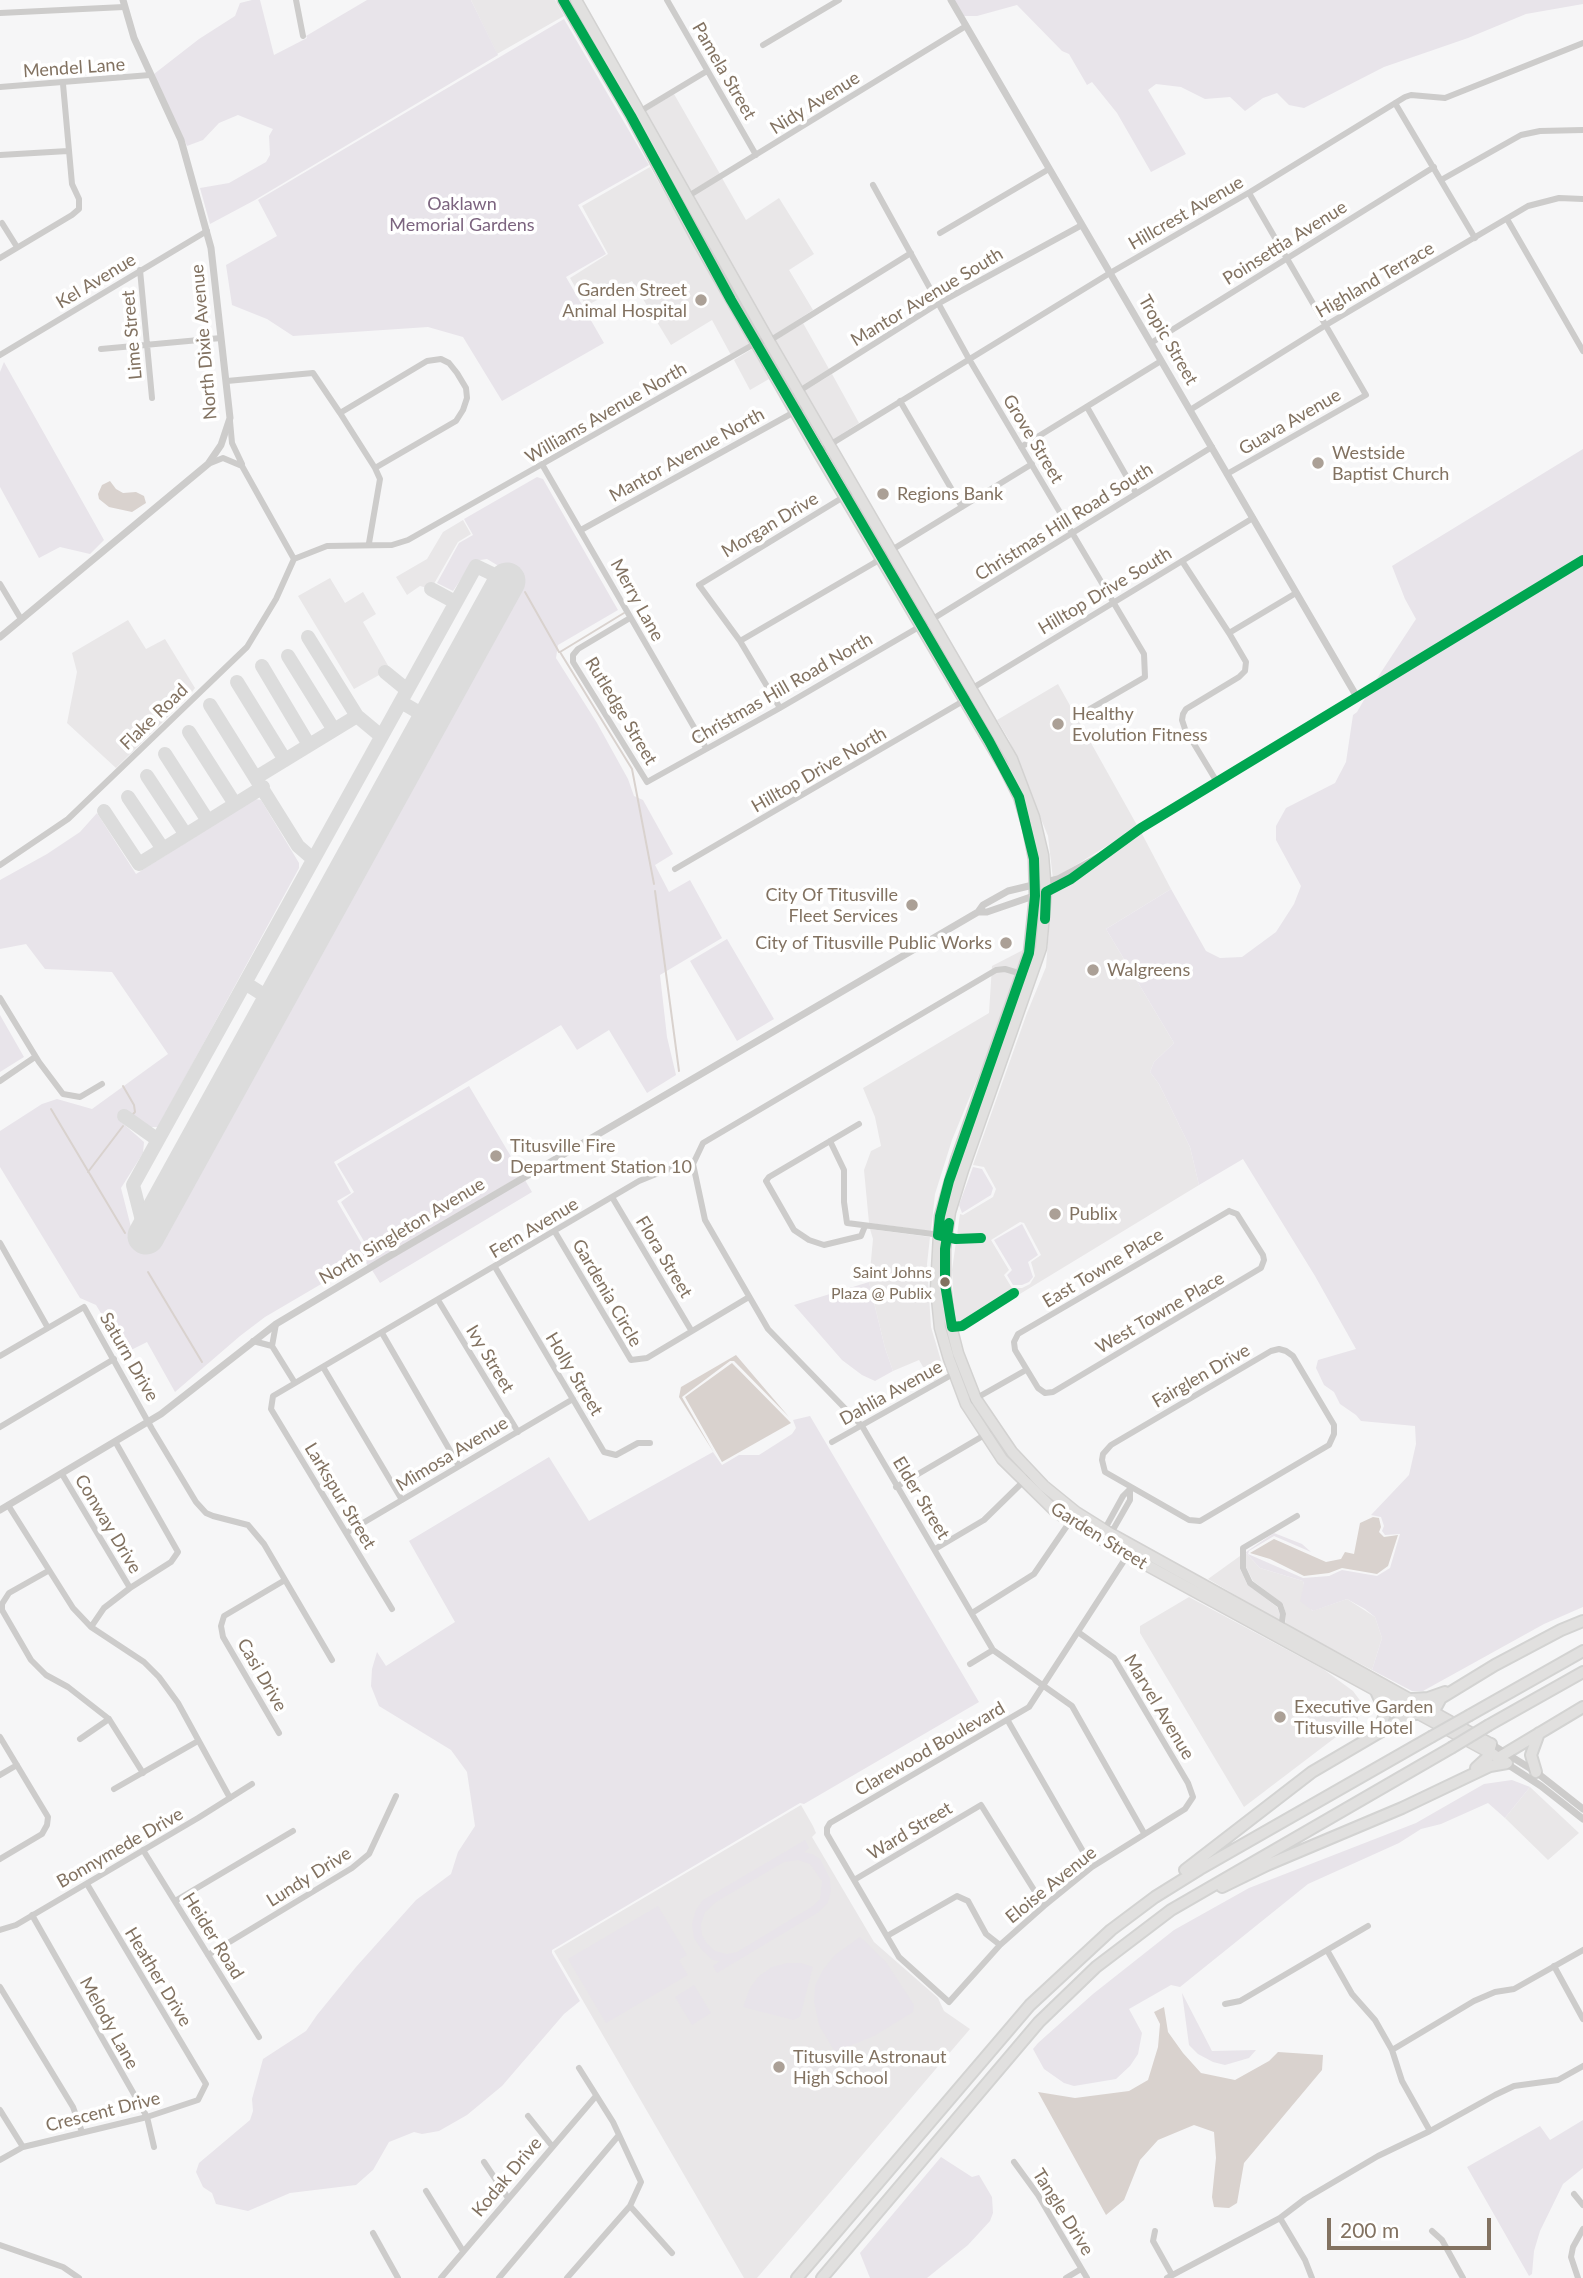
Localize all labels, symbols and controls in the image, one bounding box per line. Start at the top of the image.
street label: Pamela Street [687,18,761,124]
street label: Mendel Lane [22,54,126,82]
street label: Nidy Avenue [766,67,864,139]
street label: Hillcrest Avenue [1125,171,1247,255]
park label: Oaklawn Memorial Gardens [389,193,535,235]
street label: Poinsettia Avenue [1219,196,1351,290]
street label: Highland Terrace [1312,237,1438,323]
street label: Mantor Avenue South [847,243,1007,351]
street label: Kel Avenue [52,249,140,313]
street label: North Dixie Avenue [186,263,222,421]
place label: Garden Street Animal Hospital [562,279,687,322]
street label: Lime Street [117,289,147,381]
street label: Tropic Street [1134,291,1202,389]
marker: Garden Street Animal Hospital [693,292,709,308]
street label: Williams Avenue North [521,358,691,468]
street label: Guava Avenue [1235,384,1345,460]
street label: Grove Street [998,391,1068,487]
street label: Mantor Avenue North [606,403,768,507]
place label: Westside Baptist Church [1332,442,1449,484]
marker: Westside Baptist Church [1310,455,1326,471]
street label: Christmas Hill Road South [971,458,1157,586]
place label: Regions Bank [897,483,1003,505]
marker: Regions Bank [875,486,891,502]
street label: Morgan Drive [718,488,822,562]
street label: Hilltop Drive South [1034,543,1176,639]
street label: Merry Lane [606,555,668,645]
street label: Christmas Hill Road North [688,628,876,750]
street label: Rutledge Street [580,653,662,769]
street label: Flake Road [116,679,192,755]
place label: Healthy Evolution Fitness [1072,703,1208,746]
marker: Healthy Evolution Fitness [1050,716,1066,732]
street label: Hilltop Drive North [748,723,890,817]
place label: City Of Titusville Fleet Services [765,884,898,926]
marker: City Of Titusville Fleet Services [904,897,920,913]
place label: City of Titusville Public Works [755,932,992,954]
marker: City of Titusville Public Works [998,935,1014,951]
place label: Walgreens [1107,959,1190,981]
marker: Walgreens [1085,962,1101,978]
place label: Titusville Fire Department Station 10 [510,1135,692,1178]
marker: Titusville Fire Department Station 10 [488,1148,504,1164]
street label: North Singleton Avenue [315,1173,489,1289]
street label: Fern Avenue [486,1193,582,1263]
place label: Publix [1069,1203,1117,1225]
marker: Publix [1047,1206,1063,1222]
street label: Flora Street [631,1212,697,1302]
street label: East Towne Place [1039,1224,1167,1312]
street label: Gardenia Circle [567,1235,647,1351]
place label: Saint Johns Plaza @ Publix [831,1263,932,1301]
street label: West Towne Place [1092,1267,1228,1359]
marker: Saint Johns Plaza @ Publix [938,1275,952,1289]
street label: Saturn Drive [95,1309,163,1405]
street label: Ivy Street [461,1321,519,1397]
street label: Holly Street [541,1328,607,1420]
street label: Fairglen Drive [1148,1339,1254,1413]
street label: Dahlia Avenue [836,1356,946,1430]
street label: Mimosa Avenue [392,1412,512,1496]
street label: Larkspur Street [300,1439,380,1553]
street label: Elder Street [888,1453,954,1543]
street label: Conway Drive [70,1471,146,1577]
street label: Garden Street [1047,1498,1151,1574]
street label: Casi Drive [232,1635,292,1715]
street label: Marvel Avenue [1119,1650,1199,1764]
place label: Executive Garden Titusville Hotel [1294,1696,1433,1738]
street label: Clarewood Boulevard [851,1697,1009,1801]
marker: Executive Garden Titusville Hotel [1272,1709,1288,1725]
street label: Ward Street [864,1797,956,1865]
street label: Bonnymede Drive [53,1803,187,1893]
street label: Lundy Drive [263,1842,355,1912]
street label: Eloise Avenue [1001,1842,1101,1928]
street label: Heider Road [178,1889,248,1983]
street label: Heather Drive [120,1923,196,2031]
street label: Melody Lane [75,1973,143,2073]
place label: Titusville Astronaut High School [793,2046,947,2088]
marker: Titusville Astronaut High School [771,2059,787,2075]
street label: Crescent Drive [43,2087,163,2137]
street label: Kodak Drive [468,2133,546,2221]
street label: Tangle Drive [1028,2165,1098,2259]
scale bar [1331,2204,1496,2248]
text: 200 m [1340,2217,1399,2242]

